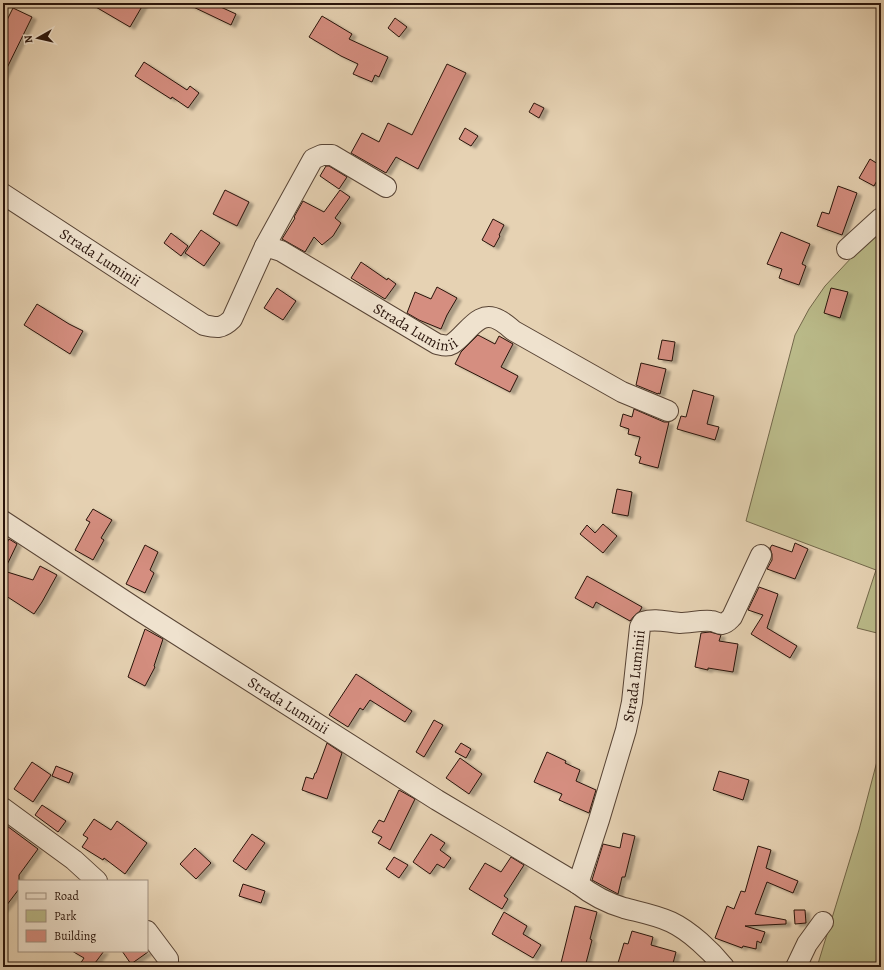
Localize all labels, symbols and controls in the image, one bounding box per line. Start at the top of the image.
north arrow [18,18,58,58]
text: N [21,34,37,44]
street label: Strada Luminii [56,224,144,291]
street label: Strada Luminii [370,298,462,356]
street label: Strada Luminii [618,629,650,724]
street label: Strada Luminii [244,672,333,739]
legend [18,880,148,952]
text: Road [54,888,80,904]
text: Park [54,908,77,924]
text: Building [54,928,96,944]

